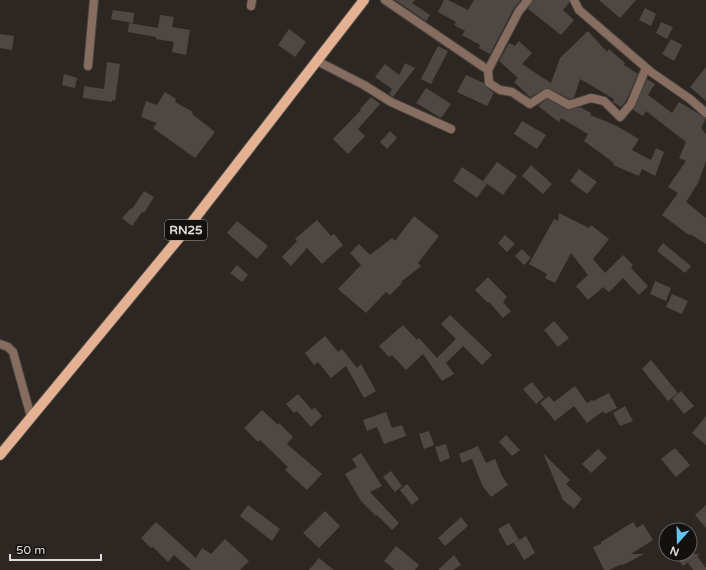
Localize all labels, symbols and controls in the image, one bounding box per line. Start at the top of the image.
road number: RN25 [165,220,207,240]
north arrow [658,522,698,562]
scale bar [10,536,101,562]
text: 50 m [16,543,45,557]
text: N [668,543,681,559]

